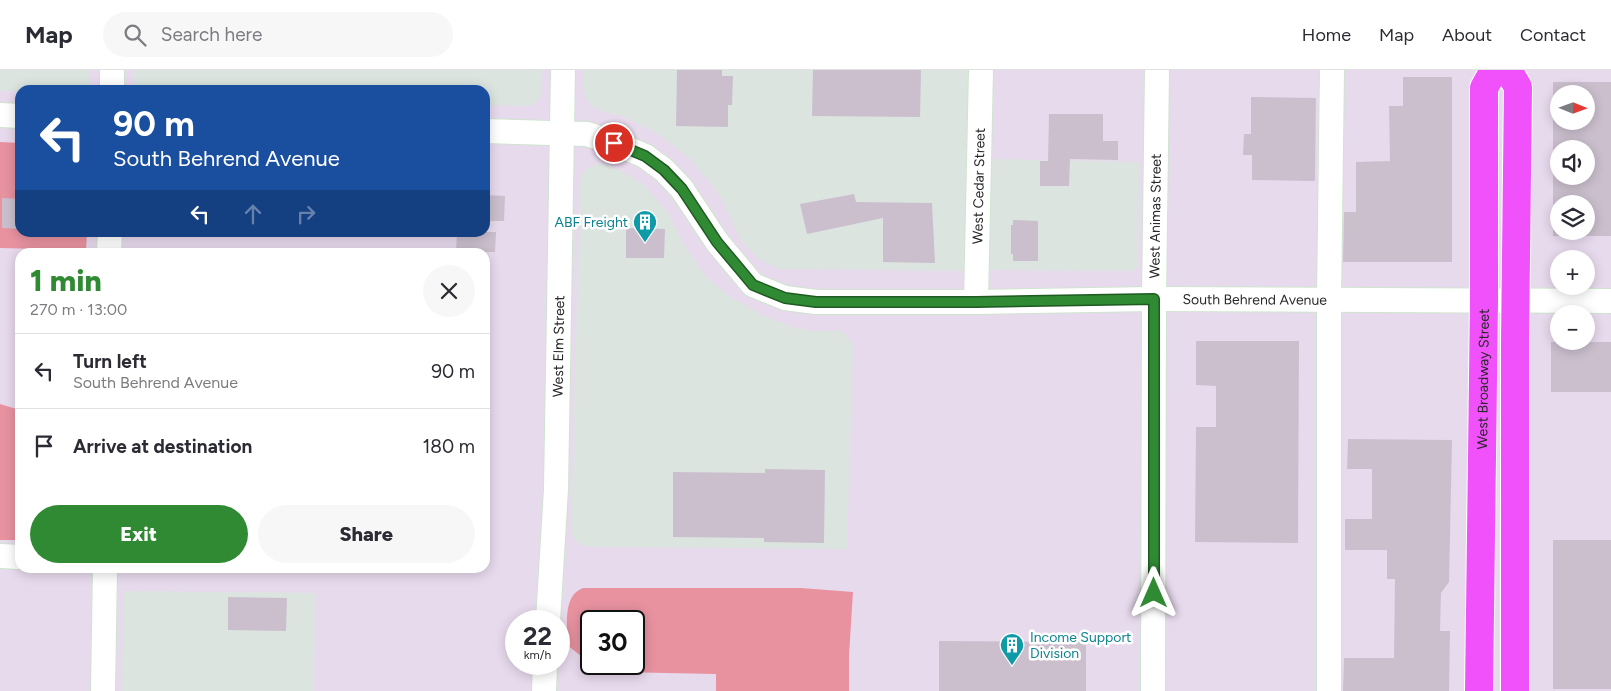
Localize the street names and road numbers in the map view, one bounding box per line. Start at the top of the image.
street label: West Cedar Street [969,128,988,244]
street label: West Animas Street [1146,154,1164,278]
street label: South Behrend Avenue [1182,291,1327,308]
street label: West Elm Street [549,295,568,397]
street label: West Broadway Street [1474,309,1492,449]

